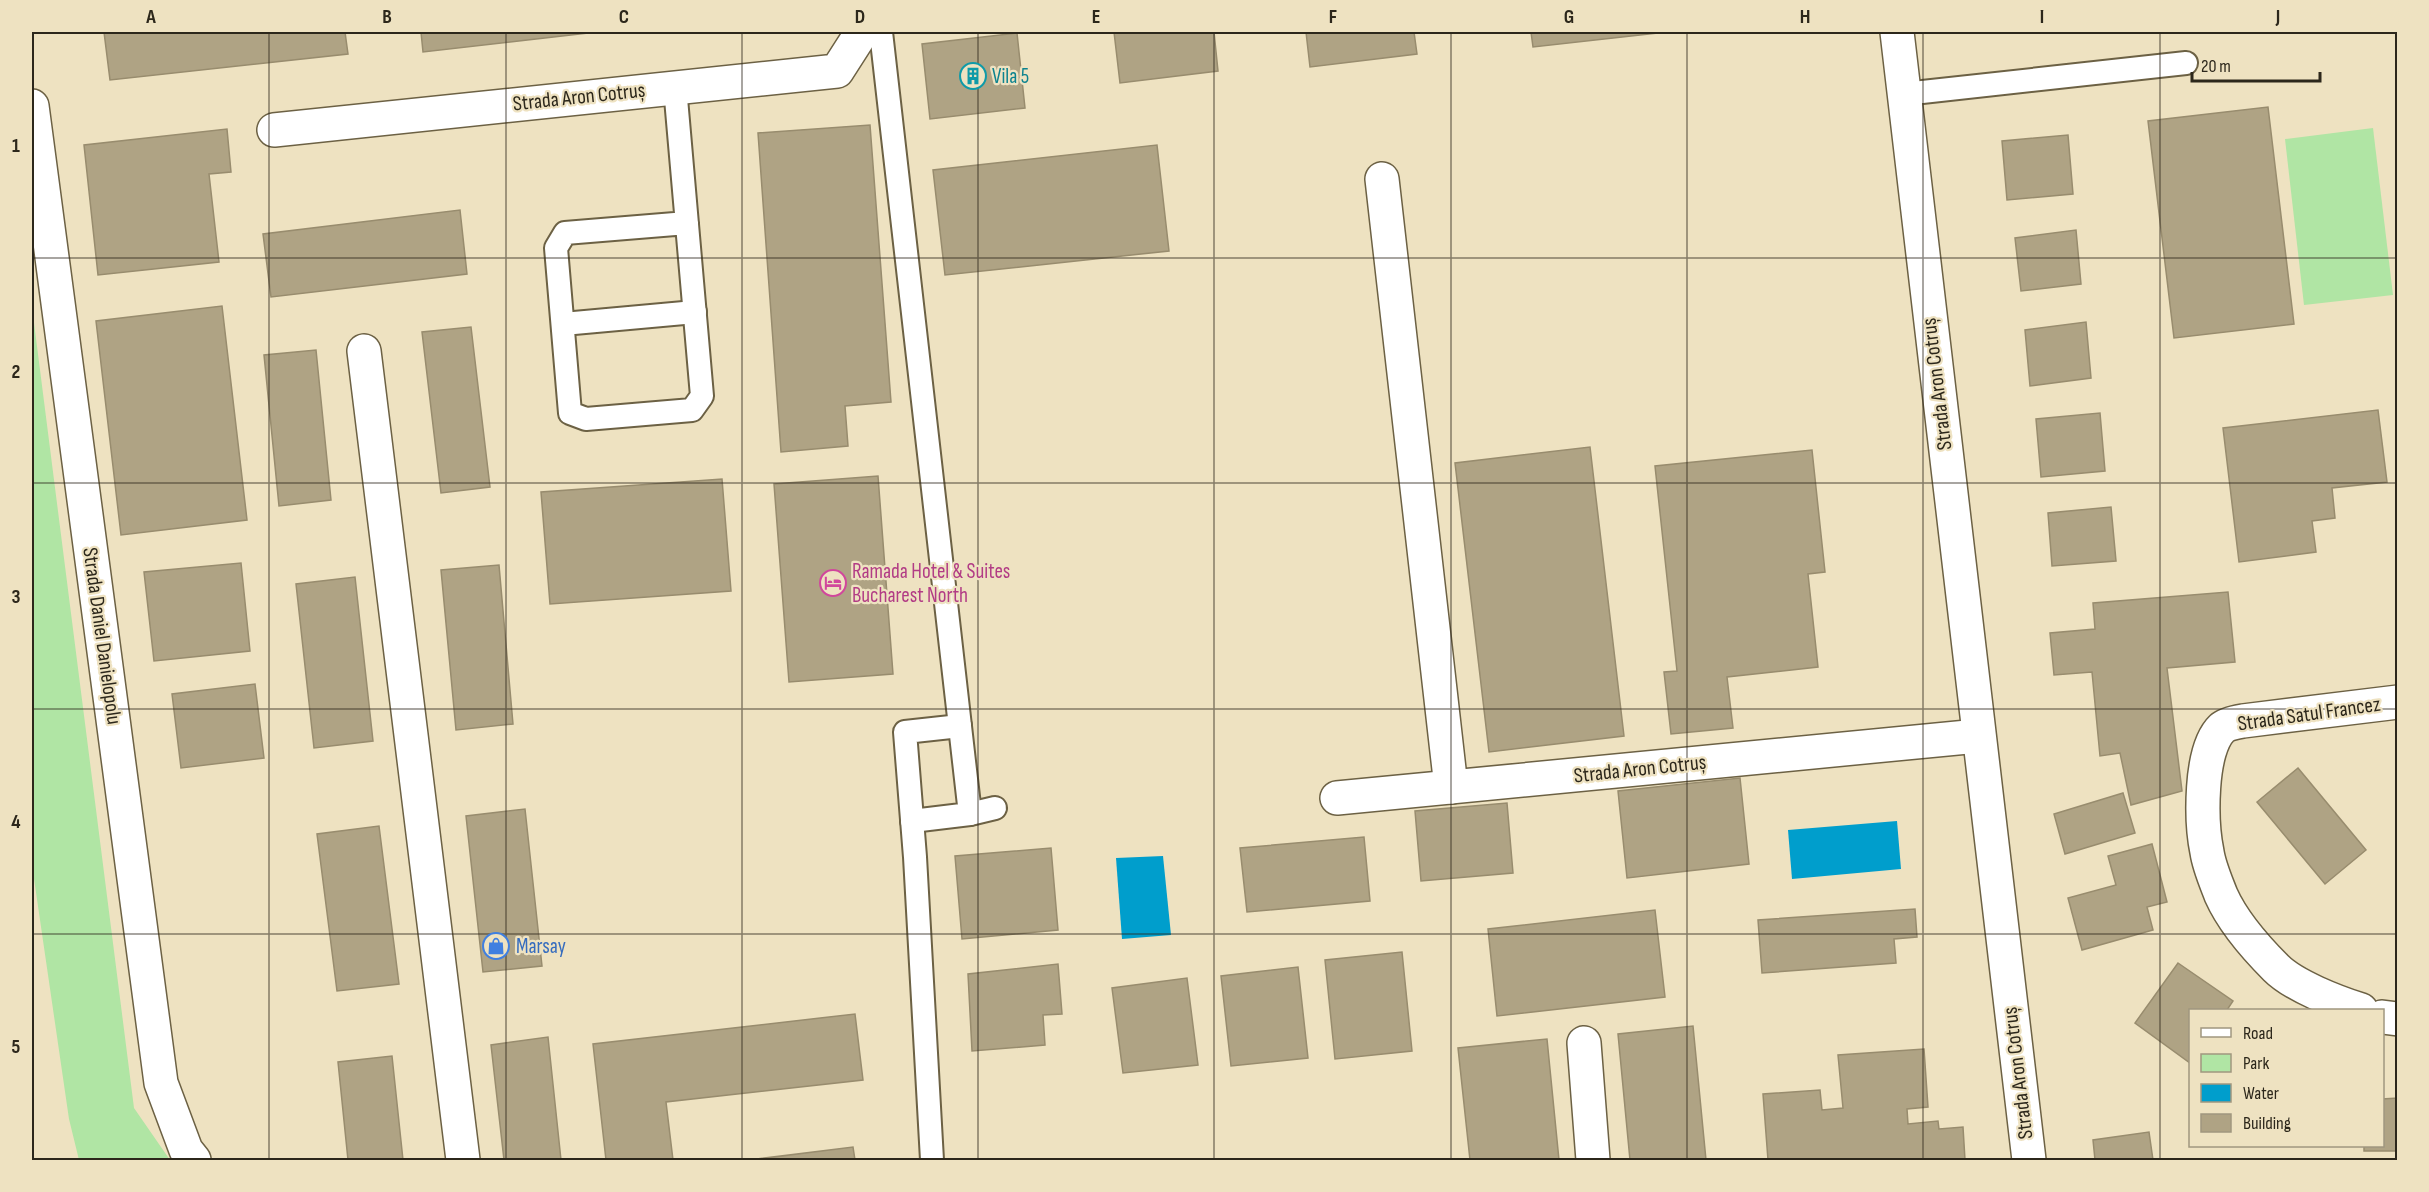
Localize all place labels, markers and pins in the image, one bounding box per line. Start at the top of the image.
building icon: Vila 5 [958,61,988,91]
place label: Vila 5 [992,64,1029,89]
place label: Ramada Hotel & Suites Bucharest North [852,559,1010,608]
hotel icon: Ramada Hotel & Suites Bucharest North [818,568,848,598]
shop icon: Marsay [481,931,511,961]
place label: Marsay [516,934,566,959]

